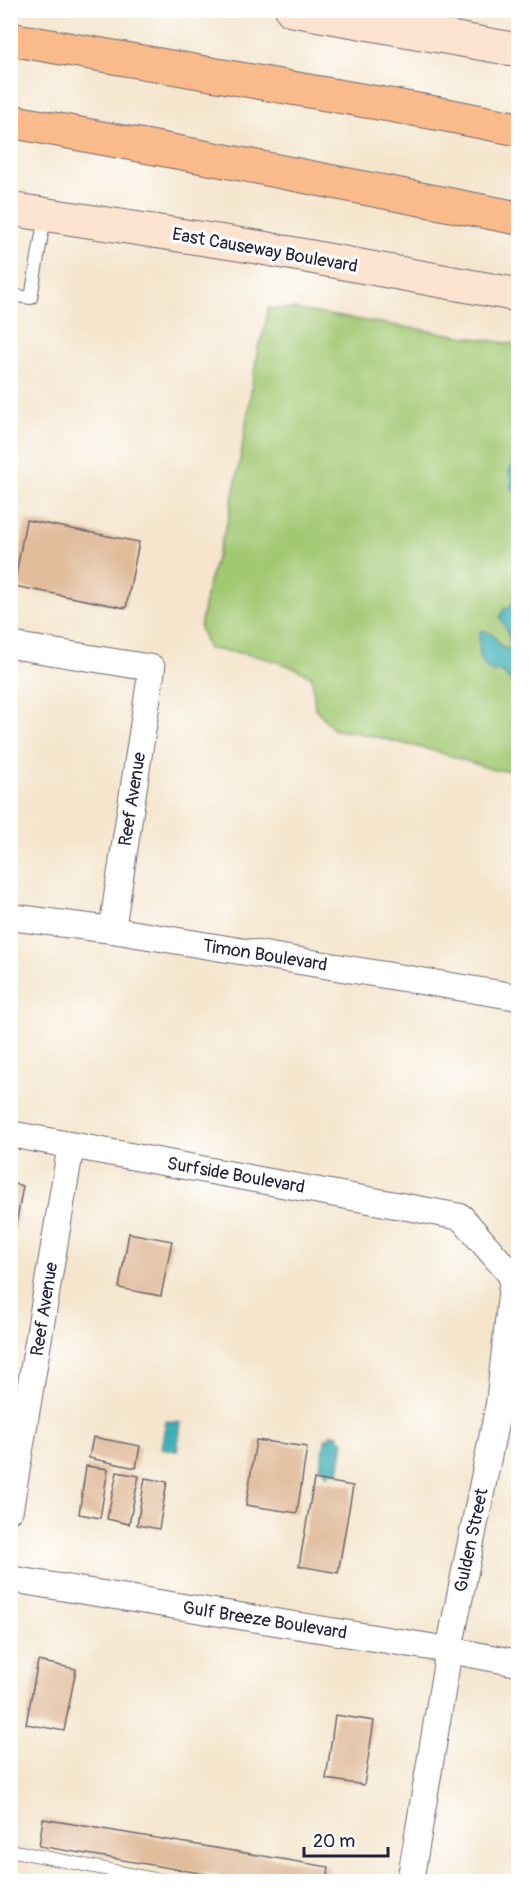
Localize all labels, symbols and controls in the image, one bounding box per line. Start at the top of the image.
street label: East Causeway Boulevard [171,223,359,278]
street label: Reef Avenue [114,750,151,848]
street label: Timon Boulevard [201,934,329,977]
street label: Surfside Boulevard [165,1152,307,1199]
street label: Reef Avenue [26,1260,63,1358]
street label: Gulden Street [449,1485,494,1594]
street label: Gulf Breeze Boulevard [181,1596,349,1645]
scale bar [304,1820,388,1858]
text: 20 m [313,1830,355,1853]

